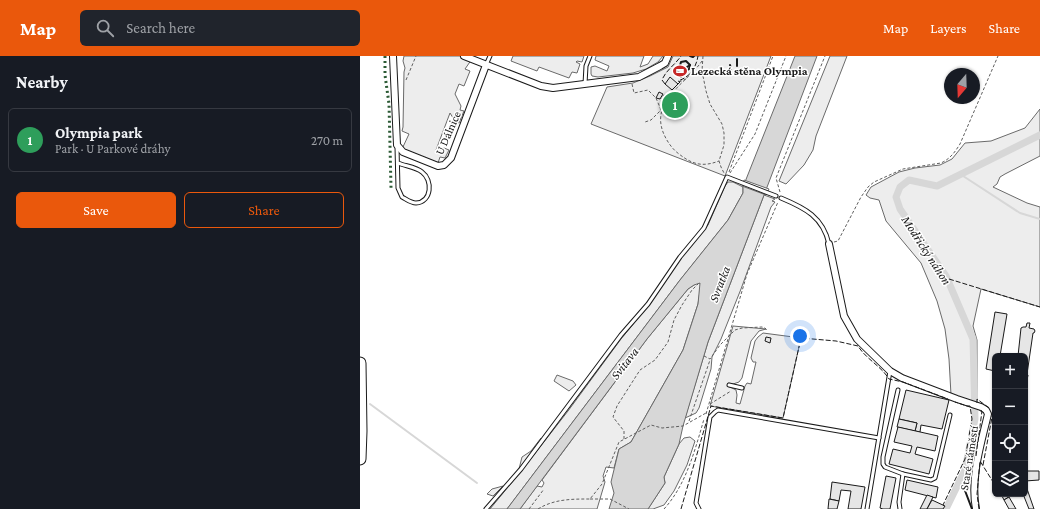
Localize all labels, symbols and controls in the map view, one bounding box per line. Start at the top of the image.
search box [80,10,360,46]
icon: search [94,17,116,39]
text: Map [20,18,56,39]
text: Search here [126,20,195,36]
text: Map [883,20,908,36]
text: Layers [930,20,967,36]
text: Share [989,20,1020,36]
sports icon: Lezecká stěna Olympia [672,63,688,79]
place label: Lezecká stěna Olympia [691,64,808,78]
north arrow [944,68,980,104]
text: Nearby [16,73,68,92]
pin: 1 [662,90,688,120]
street label: U Dálnice [432,109,464,157]
text: Olympia park [55,125,142,141]
text: 1 [28,133,32,148]
text: 270 m [311,133,343,148]
text: Park · U Parkové dráhy [55,141,171,156]
button: Save [16,192,176,228]
button: Share [184,192,344,228]
water label: Modřický náhon [898,212,955,288]
water label: Svratka [706,264,733,304]
your location [790,326,810,346]
water label: Svitava [607,344,642,382]
map controls [992,353,1028,497]
button: + [992,353,1028,389]
button: − [992,389,1028,425]
street label: Staré náměstí [957,424,981,491]
button: locate [992,425,1028,461]
button: layers [992,461,1028,497]

